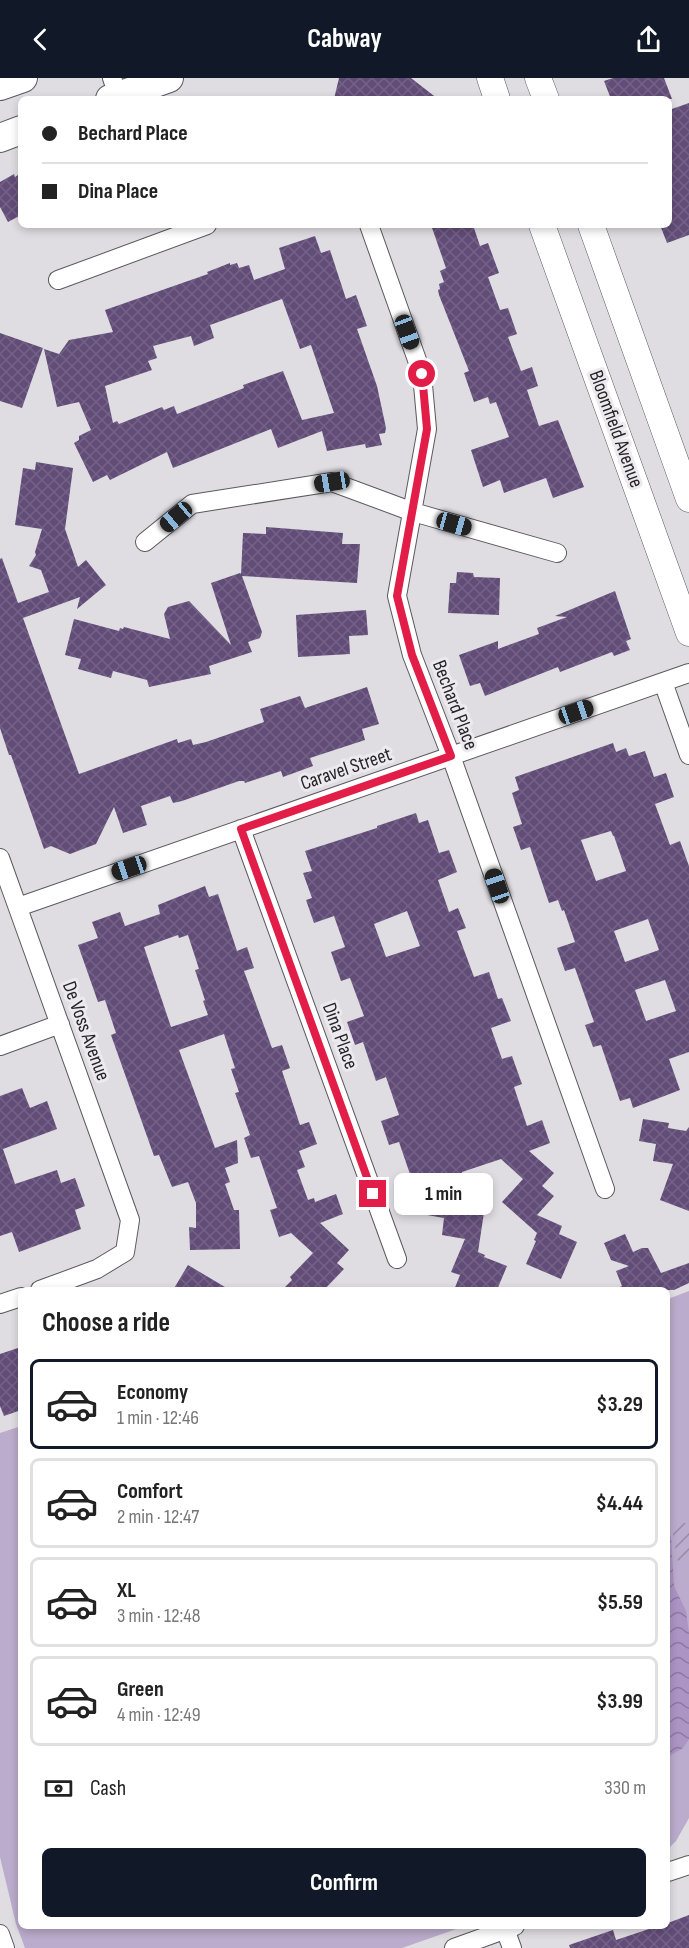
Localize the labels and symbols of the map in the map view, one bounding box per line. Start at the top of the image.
car [392,312,422,352]
route start [408,360,435,387]
street label: Bloomfield Avenue [584,367,648,491]
car [313,470,351,494]
car [156,499,196,535]
car [434,510,474,538]
street label: Bechard Place [427,657,483,753]
car [556,698,596,726]
street label: Caravel Street [297,742,395,796]
car [109,854,149,882]
car [483,866,511,906]
street label: De Voss Avenue [57,978,115,1084]
street label: Dina Place [317,1000,363,1072]
callout: 1 min [394,1173,493,1215]
route end [359,1180,386,1207]

